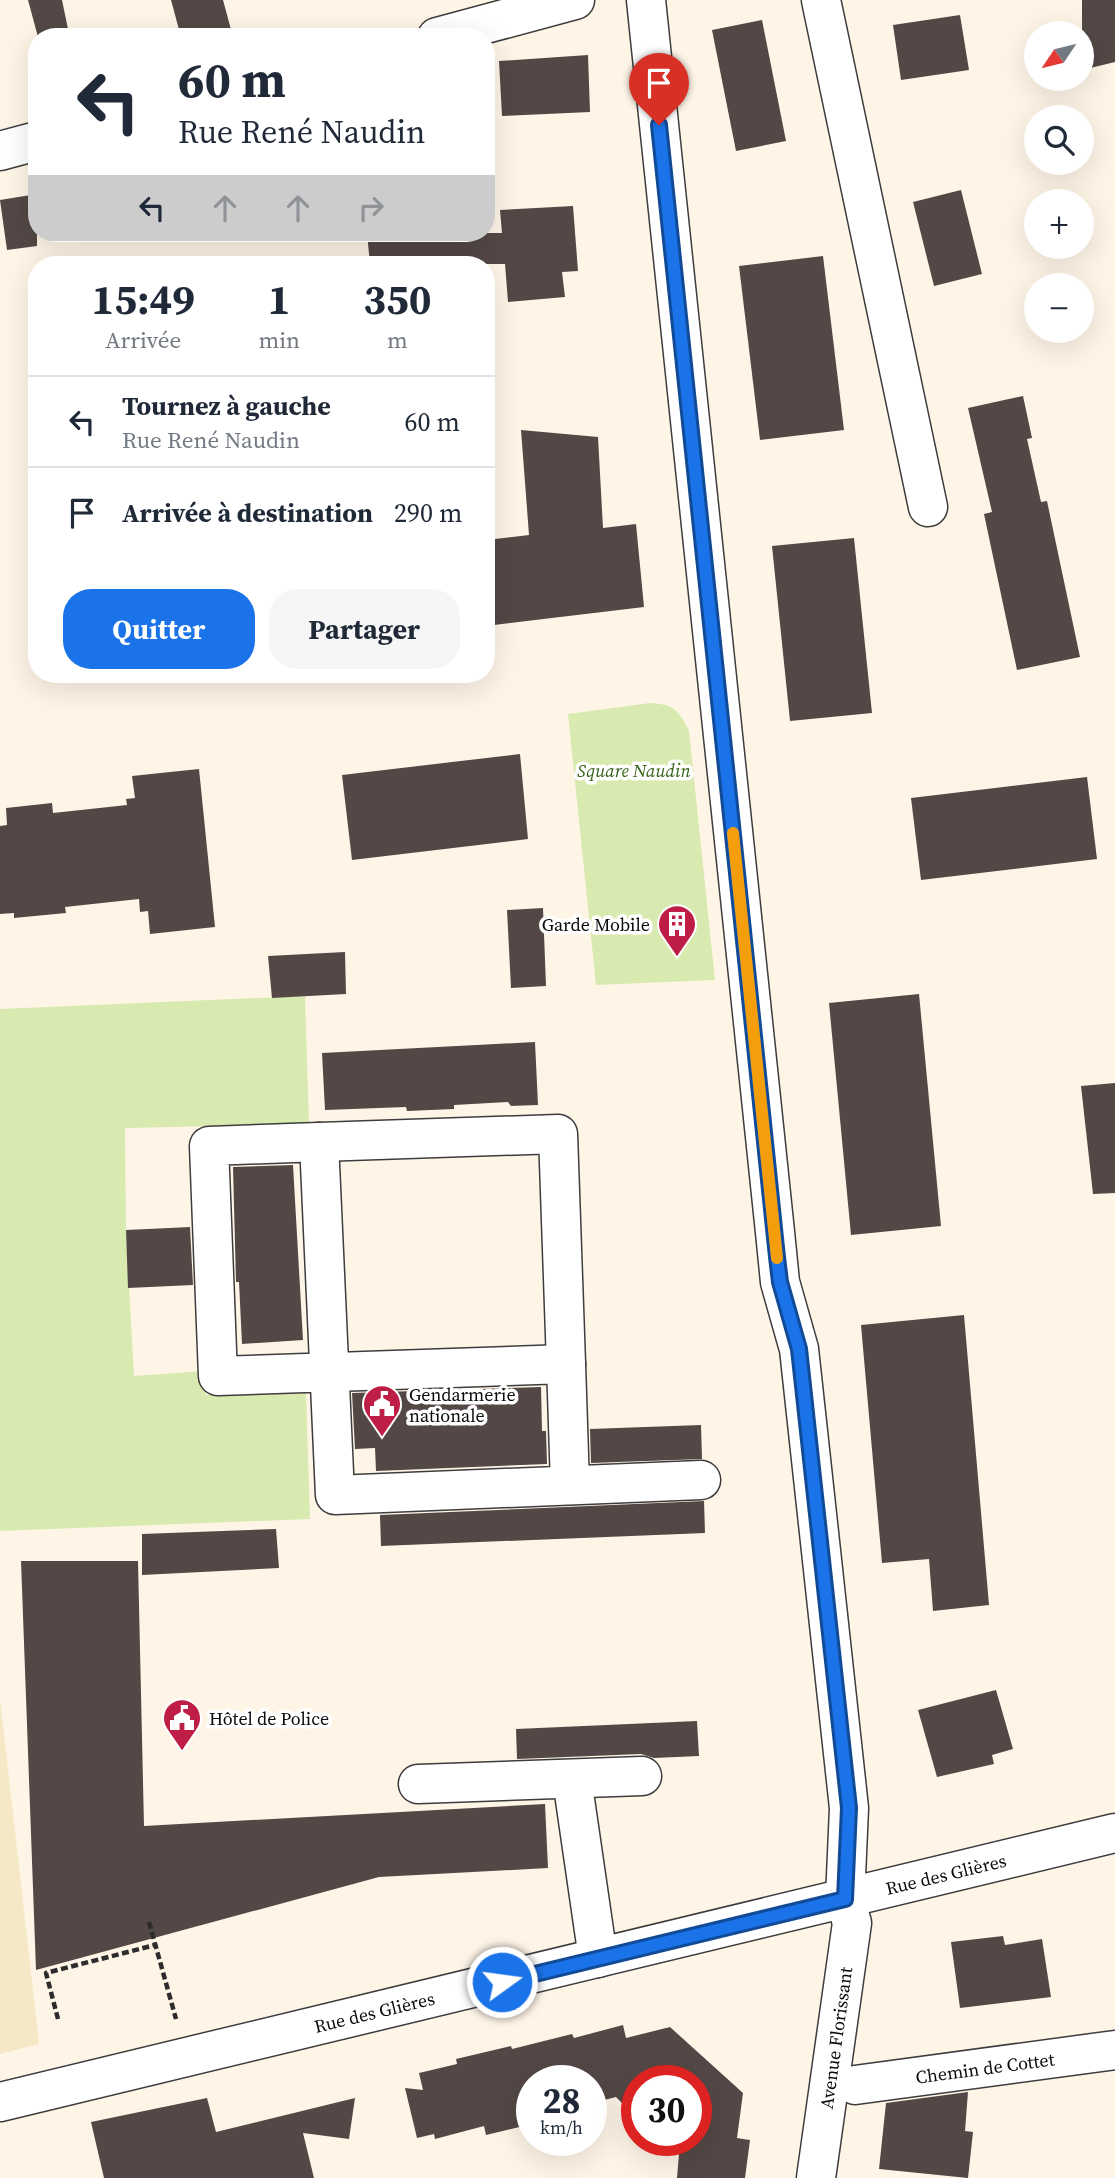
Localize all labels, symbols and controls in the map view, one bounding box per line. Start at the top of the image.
north arrow [1024,21,1094,91]
map controls [1024,21,1094,343]
text: 60 m [178,46,286,113]
pin [629,53,689,125]
icon: left [63,56,154,147]
icon: arrive [640,64,678,102]
button: search [1024,105,1094,175]
text: Rue René Naudin [178,110,425,154]
icon: left [133,189,171,227]
icon: ahead [206,189,244,227]
icon: ahead [279,189,317,227]
icon: right [352,189,390,227]
button: + [1024,189,1094,259]
text: 15:49 [91,270,195,328]
text: 1 [268,270,291,328]
text: 350 [363,270,432,328]
button: − [1024,273,1094,343]
text: Arrivée [105,324,181,356]
text: min [258,324,300,356]
text: m [387,324,408,356]
text: Tournez à gauche [122,388,331,424]
icon: left [63,403,101,441]
text: 60 m [405,404,460,440]
text: Rue René Naudin [122,424,300,456]
icon: arrive [63,494,101,532]
text: Arrivée à destination [122,495,373,531]
text: 290 m [394,495,462,531]
button: Quitter [63,589,255,669]
button: Partager [269,589,460,669]
park label: Square Naudin [577,758,691,783]
building icon: Garde Mobile [656,903,698,958]
place label: Garde Mobile [542,912,650,937]
place label: Gendarmerie nationale [409,1382,516,1428]
public building icon: Gendarmerie nationale [361,1383,403,1438]
public building icon: Hôtel de Police [161,1697,203,1752]
place label: Hôtel de Police [209,1706,329,1731]
street label: Rue des Glières [883,1847,1009,1900]
position arrow [465,1945,539,2019]
street label: Avenue Florissant [814,1965,858,2111]
street label: Rue des Glières [311,1985,437,2038]
street label: Chemin de Cottet [914,2046,1056,2089]
speed limit sign: 30 [621,2065,712,2156]
text: 28 [543,2077,580,2125]
text: km/h [540,2115,583,2140]

